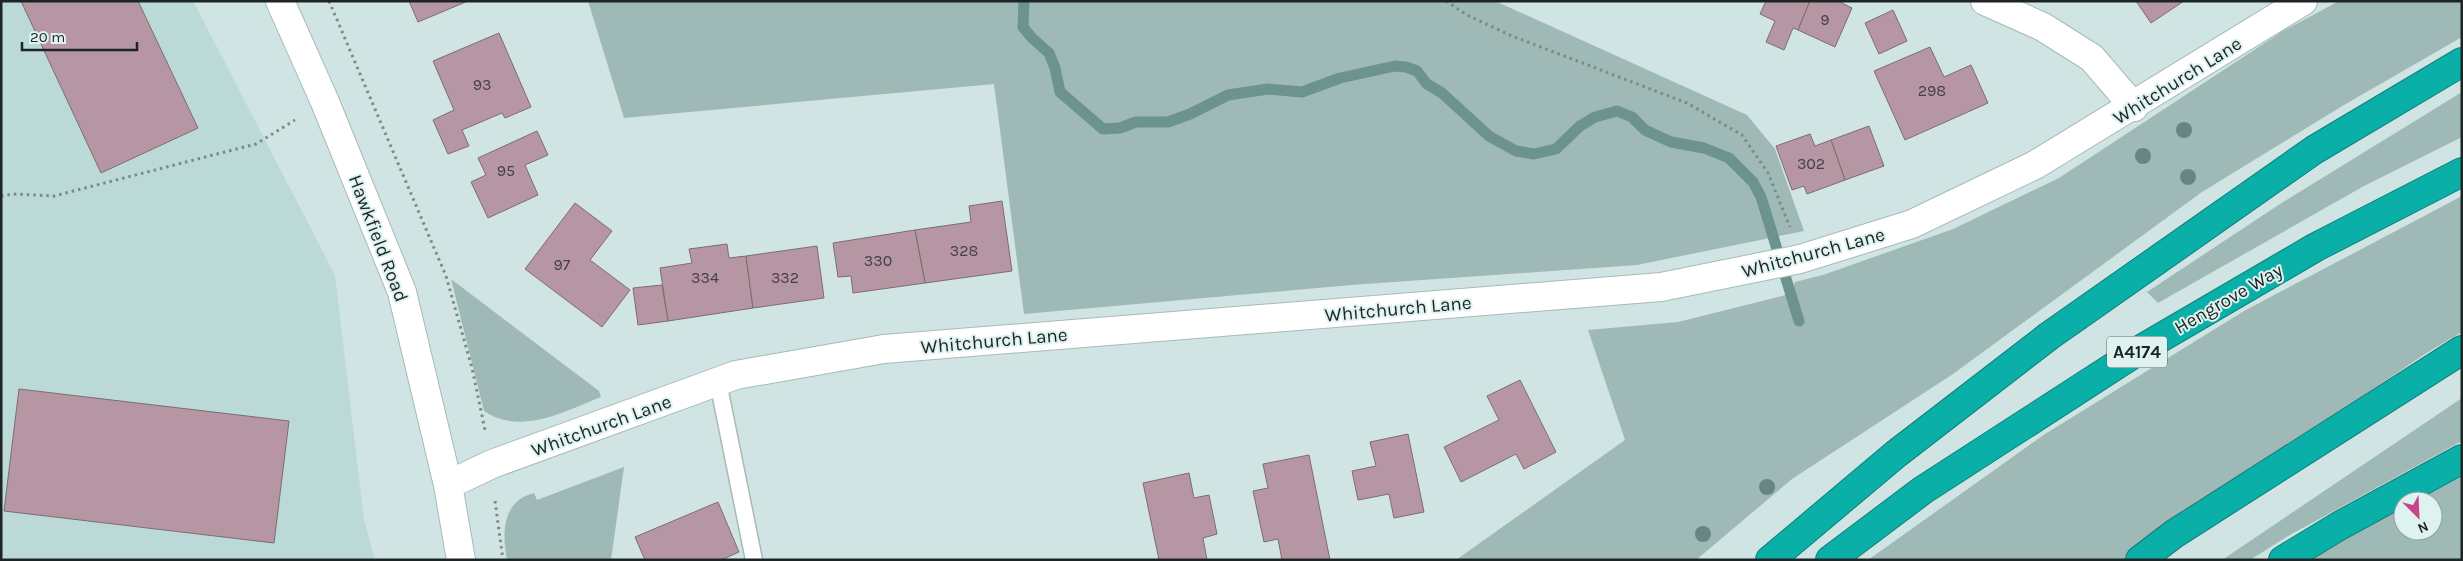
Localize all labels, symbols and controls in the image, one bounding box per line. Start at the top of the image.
house number: 9 [1820,10,1830,29]
scale bar [22,20,138,52]
text: 20 m [30,28,65,46]
street label: Whitchurch Lane [2109,33,2246,129]
house number: 93 [473,75,491,94]
house number: 298 [1918,81,1946,100]
house number: 302 [1797,154,1825,173]
house number: 95 [497,161,515,180]
street label: Hawkfield Road [344,172,412,305]
street label: Whitchurch Lane [1739,223,1887,283]
house number: 328 [950,241,978,260]
house number: 330 [864,251,892,270]
house number: 97 [554,255,571,274]
street label: Hengrove Way [2170,259,2287,339]
house number: 334 [691,268,719,287]
house number: 332 [771,268,799,287]
street label: Whitchurch Lane [1324,292,1472,326]
street label: Whitchurch Lane [920,324,1068,358]
road number: A4174 [2107,337,2167,368]
street label: Whitchurch Lane [528,390,674,461]
north arrow [2393,491,2443,541]
text: N [2415,518,2431,537]

